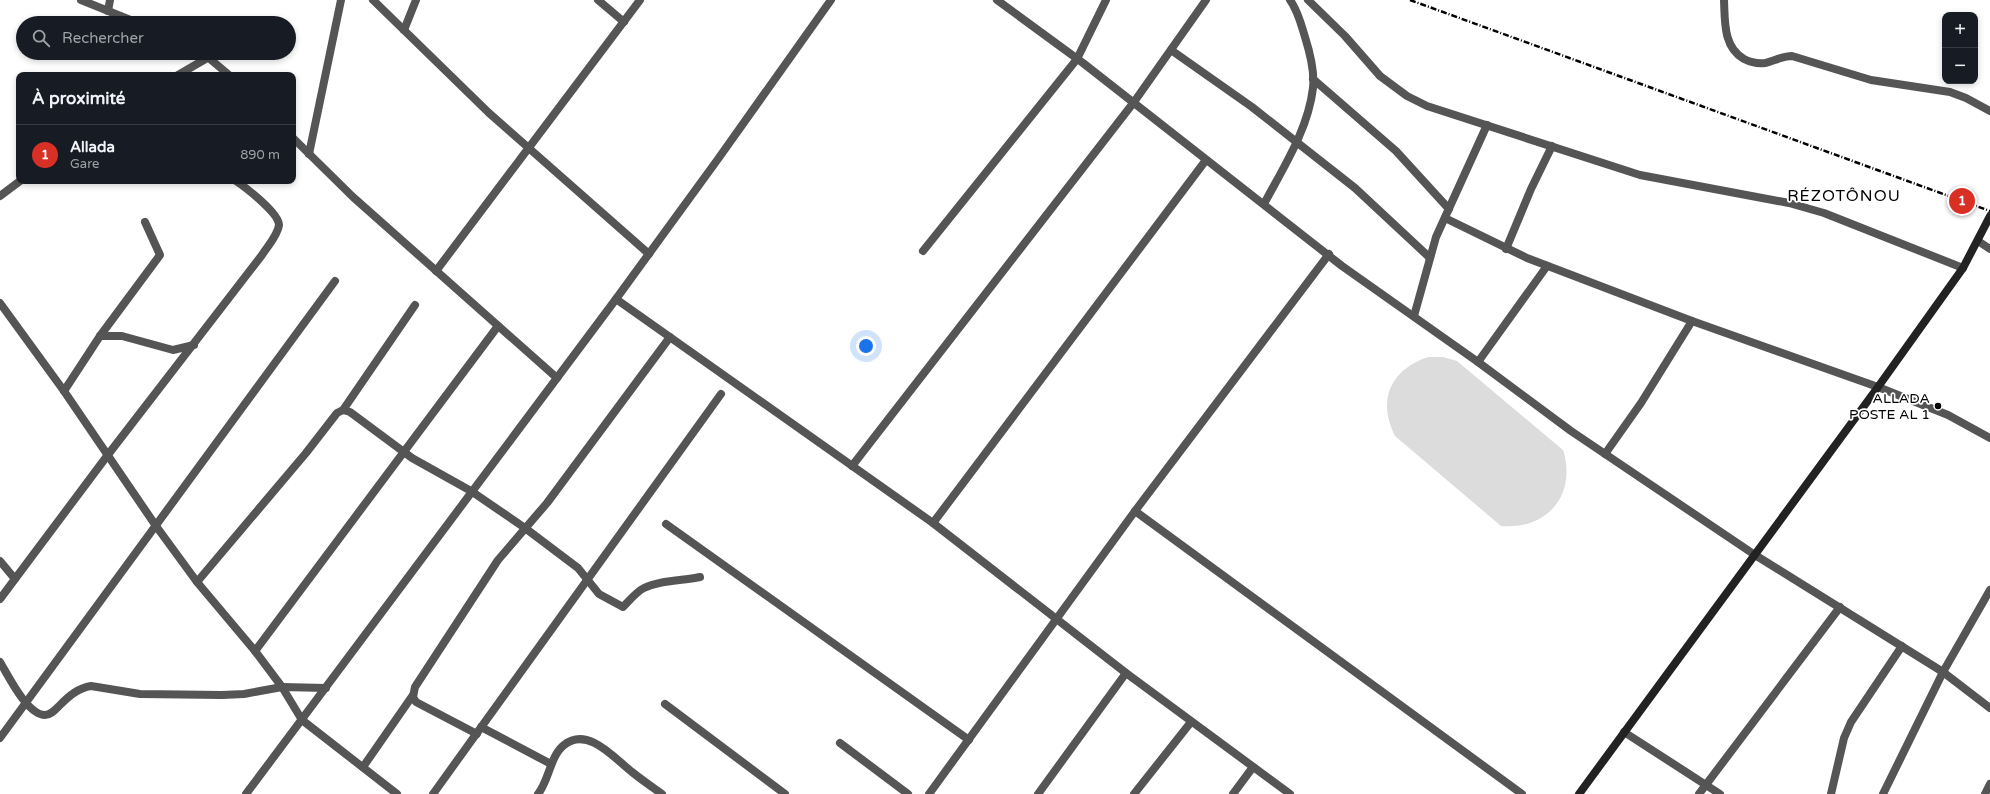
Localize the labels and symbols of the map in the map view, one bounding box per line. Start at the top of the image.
district label: RÉZOTÔNOU [1787,186,1901,206]
pin: 1 [1949,186,1975,216]
your location [856,336,876,356]
place label: ALLADA POSTE AL 1 [1849,390,1930,423]
marker: ALLADA POSTE AL 1 [1933,401,1943,411]

